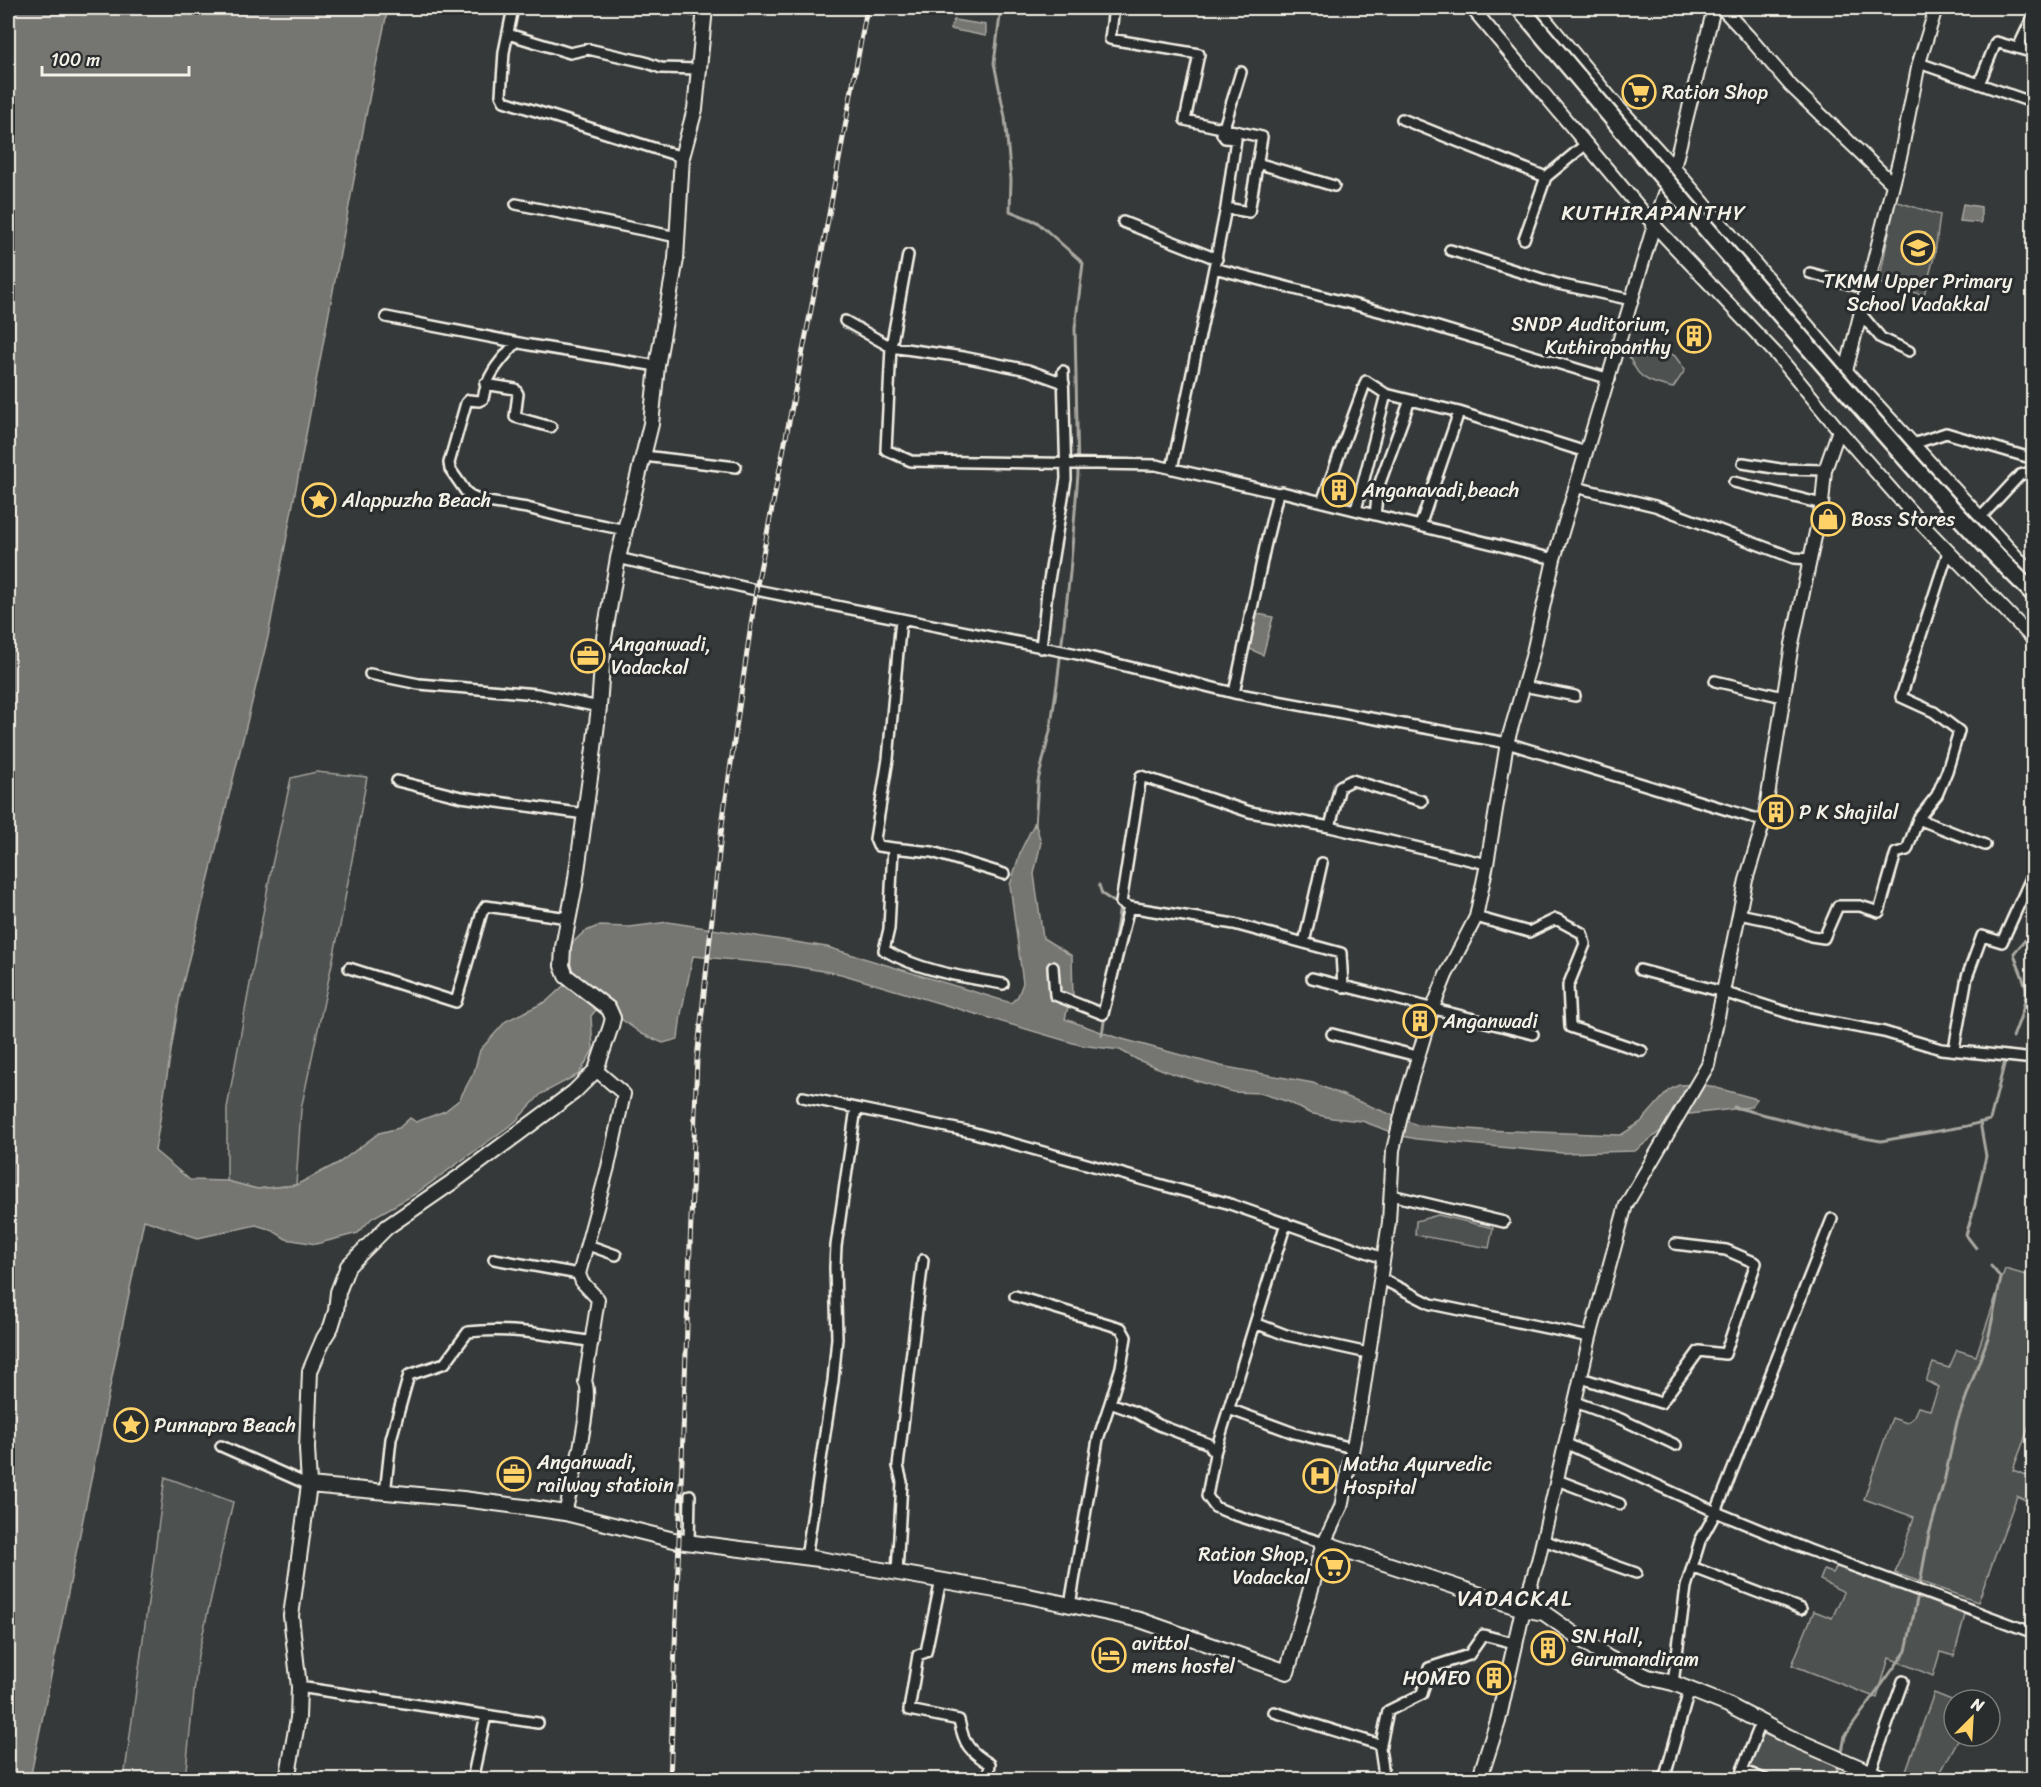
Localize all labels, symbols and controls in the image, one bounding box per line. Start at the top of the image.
scale bar [42,39,189,77]
text: 100 m [51,44,100,76]
supermarket icon: Ration Shop [1621,74,1657,110]
place label: Ration Shop [1662,75,1769,110]
district label: KUTHIRAPANTHY [1562,194,1746,232]
school or university icon: TKMM Upper Primary School Vadakkal [1900,230,1936,266]
place label: TKMM Upper Primary School Vadakkal [1824,264,2013,322]
place label: SNDP Auditorium, Kuthirapanthy [1511,307,1672,365]
building icon: SNDP Auditorium, Kuthirapanthy [1676,318,1712,354]
building icon: Anganavadi,beach [1321,472,1357,508]
place label: Anganavadi,beach [1361,473,1519,508]
place icon: Alappuzha Beach [301,482,337,518]
place label: Alappuzha Beach [341,483,491,518]
shop icon: Boss Stores [1810,501,1846,537]
place label: Boss Stores [1851,502,1956,537]
place label: Anganwadi, Vadackal [610,627,711,685]
office icon: Anganwadi, Vadackal [570,638,606,674]
building icon: P K Shajilal [1758,794,1794,830]
place label: P K Shajilal [1799,795,1900,830]
building icon: Anganwadi [1402,1003,1438,1039]
place label: Anganwadi [1442,1004,1538,1039]
place icon: Punnapra Beach [113,1407,149,1443]
place label: Punnapra Beach [154,1408,296,1443]
place label: Anganwadi, railway statioin [536,1445,674,1503]
place label: Matha Ayurvedic Hospital [1343,1447,1492,1505]
office icon: Anganwadi, railway statioin [496,1456,532,1492]
hospital icon: Matha Ayurvedic Hospital [1302,1458,1338,1494]
place label: Ration Shop, Vadackal [1199,1537,1311,1595]
supermarket icon: Ration Shop, Vadackal [1315,1548,1351,1584]
district label: VADACKAL [1457,1579,1573,1618]
place label: SN Hall, Gurumandiram [1571,1619,1699,1677]
place label: avittol mens hostel [1132,1626,1236,1684]
building icon: SN Hall, Gurumandiram [1530,1630,1566,1666]
hotel icon: avittol mens hostel [1091,1637,1127,1673]
building icon: HOMEO [1476,1660,1512,1696]
place label: HOMEO [1403,1661,1471,1696]
north arrow [1942,1688,2002,1748]
text: N [1966,1689,1990,1721]

